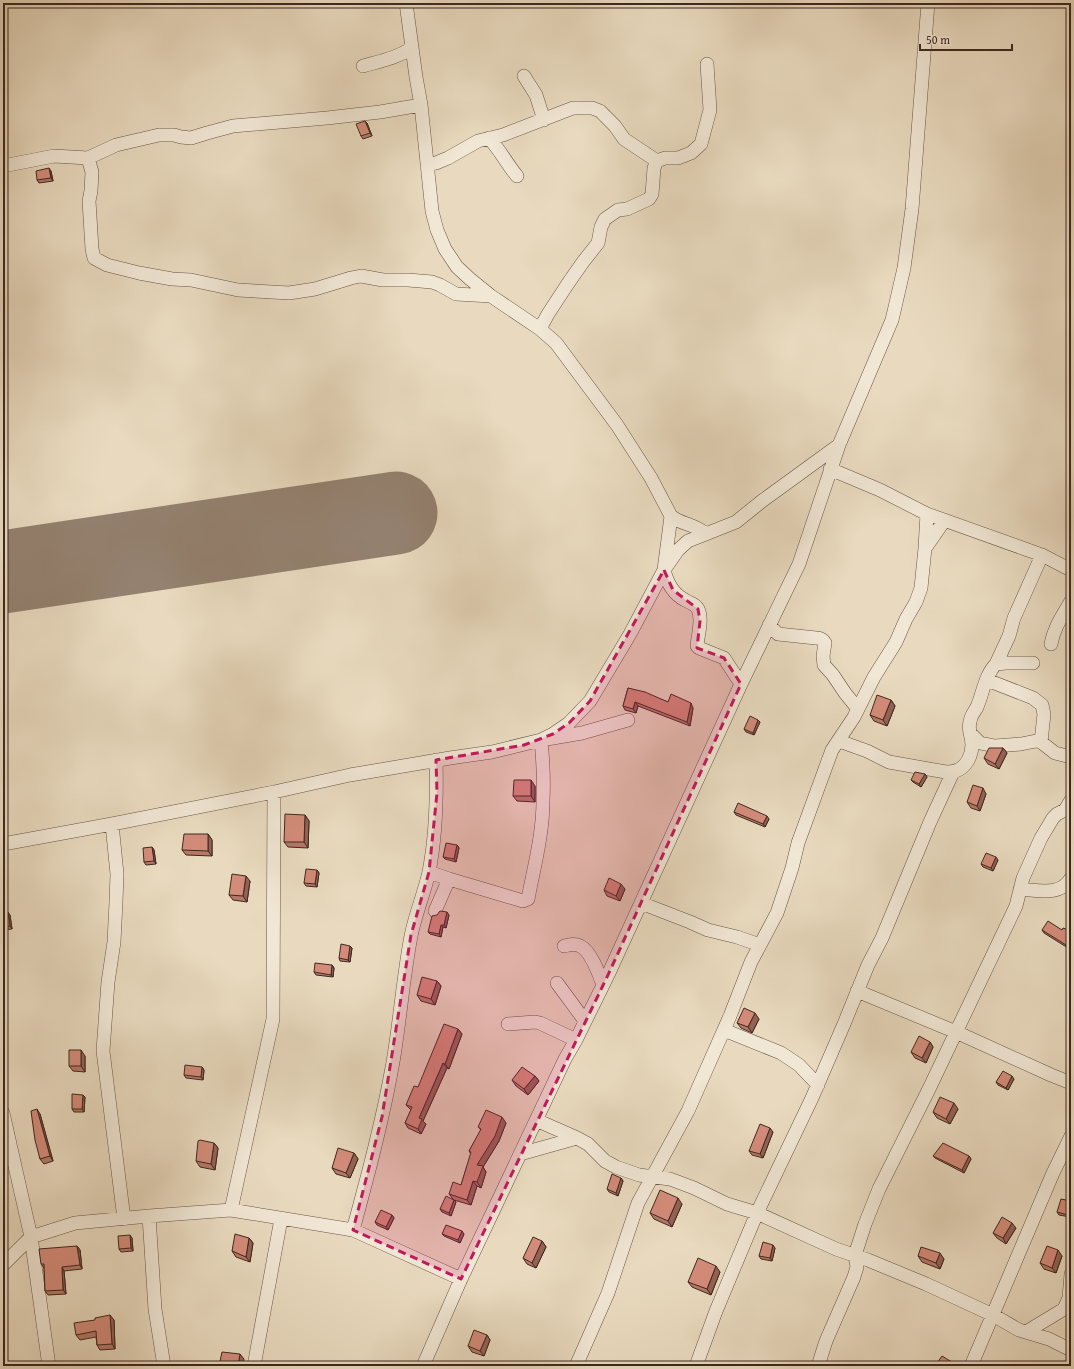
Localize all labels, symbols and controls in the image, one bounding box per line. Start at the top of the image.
scale bar [920,26,1012,52]
text: 50 m [926,31,950,48]

